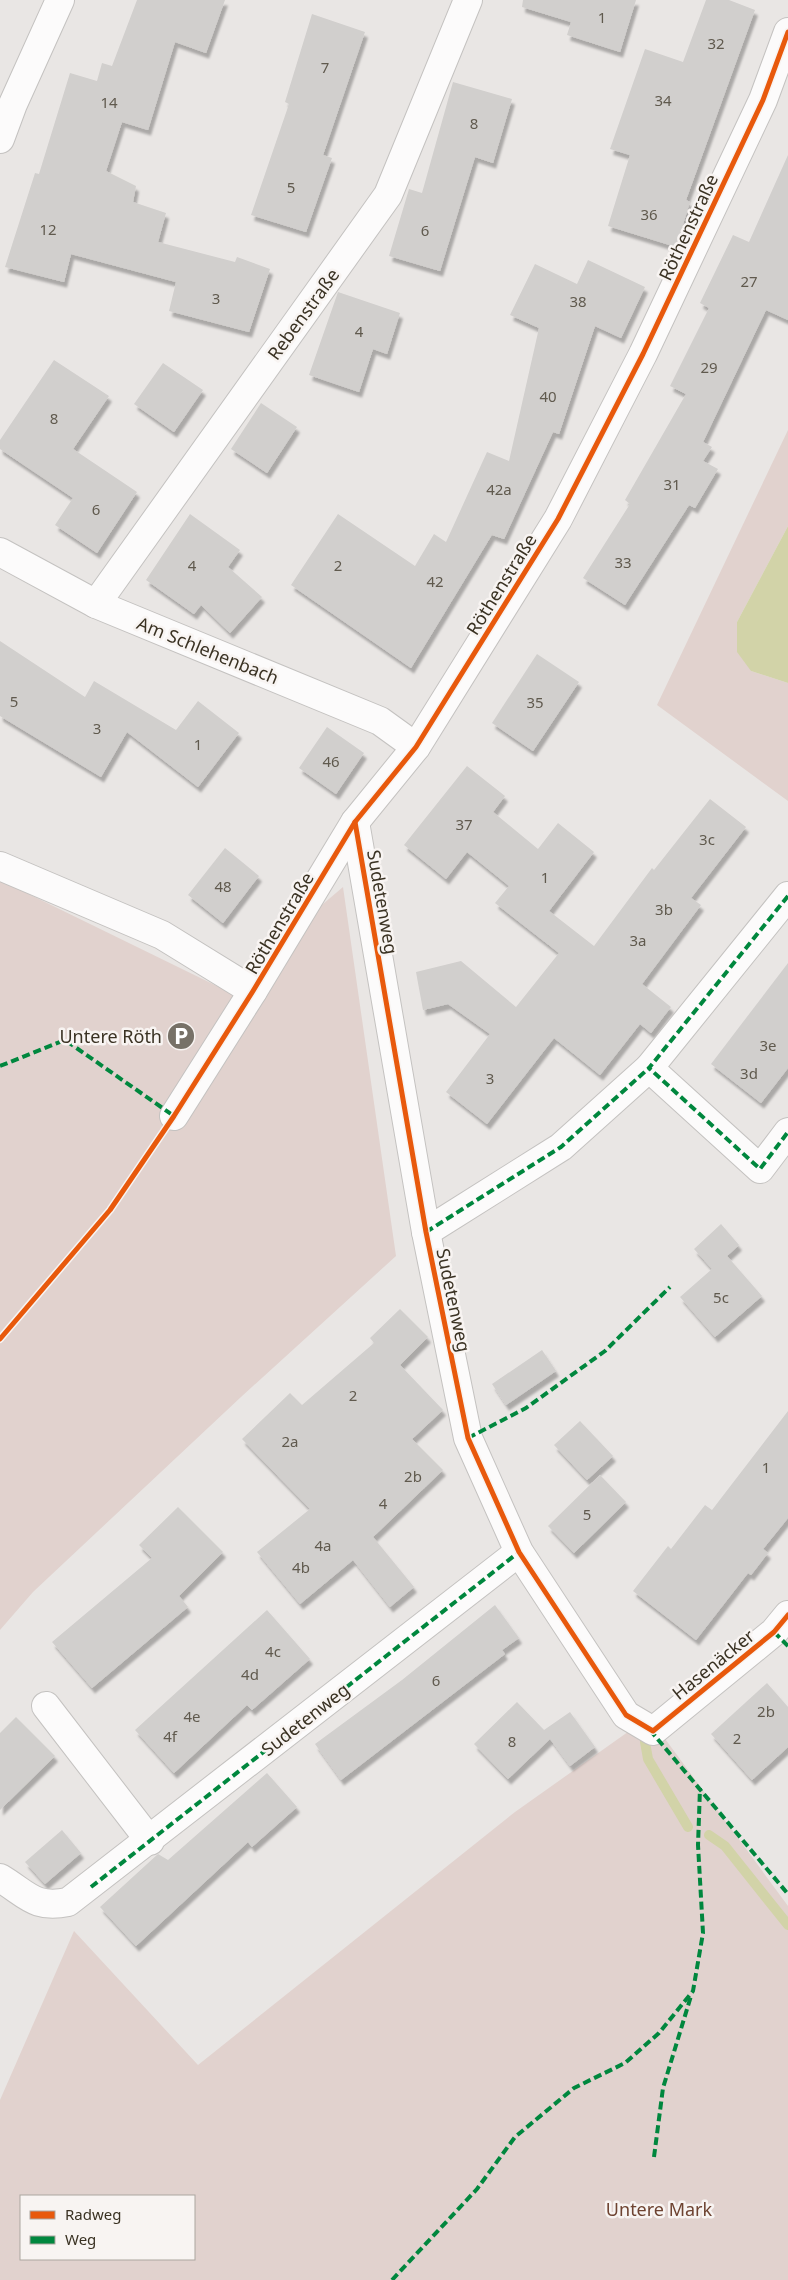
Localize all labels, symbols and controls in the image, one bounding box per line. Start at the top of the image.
house number: 1 [598,7,606,27]
house number: 32 [707,33,725,53]
house number: 7 [321,57,329,77]
house number: 34 [654,90,672,110]
house number: 14 [100,92,118,112]
house number: 8 [470,113,478,133]
street label: Röthenstraße [653,170,723,284]
house number: 5 [287,177,295,197]
house number: 36 [640,204,658,224]
house number: 12 [39,219,57,239]
house number: 6 [421,220,429,240]
street label: Rebenstraße [262,263,344,365]
house number: 27 [740,271,758,291]
house number: 3 [212,288,220,308]
house number: 38 [569,291,587,311]
house number: 4 [355,321,364,341]
house number: 29 [700,357,718,377]
house number: 40 [539,386,557,406]
house number: 8 [50,408,58,428]
house number: 31 [663,474,681,494]
house number: 42a [486,479,512,499]
house number: 6 [92,499,100,519]
street label: Röthenstraße [460,529,542,639]
house number: 33 [614,552,632,572]
house number: 4 [188,555,197,575]
house number: 2 [334,555,342,575]
house number: 42 [426,571,444,591]
street label: Am Schlehenbach [134,611,282,689]
house number: 5 [10,691,18,711]
house number: 35 [526,692,544,712]
house number: 3 [93,718,101,738]
house number: 1 [194,734,202,754]
house number: 46 [322,751,340,771]
house number: 37 [455,814,473,834]
house number: 3c [699,829,715,849]
street label: Sudetenweg [362,848,404,956]
house number: 1 [541,867,549,887]
street label: Röthenstraße [239,868,319,978]
house number: 48 [214,876,232,896]
house number: 3b [655,899,673,919]
house number: 3a [630,930,647,950]
parking icon: Untere Röth [166,1021,196,1051]
place label: Untere Röth [59,1024,162,1048]
house number: 3e [759,1035,777,1055]
house number: 3d [740,1063,758,1083]
house number: 3 [486,1068,494,1088]
street label: Sudetenweg [431,1246,477,1354]
house number: 5c [713,1287,729,1307]
house number: 2 [349,1385,357,1405]
house number: 2a [282,1431,299,1451]
house number: 1 [762,1457,770,1477]
house number: 2b [404,1466,422,1486]
house number: 4 [379,1493,388,1513]
house number: 5 [583,1504,591,1524]
house number: 4a [315,1535,332,1555]
house number: 4b [292,1557,310,1577]
street label: Hasenäcker [667,1623,760,1705]
house number: 4c [265,1641,281,1661]
house number: 4d [241,1664,259,1684]
house number: 6 [432,1670,440,1690]
street label: Sudetenweg [256,1677,354,1761]
house number: 2b [757,1701,775,1721]
house number: 4e [183,1706,201,1726]
house number: 4f [163,1726,178,1746]
house number: 2 [733,1728,741,1748]
house number: 8 [508,1731,516,1751]
legend [20,2195,195,2260]
park label: Untere Mark [606,2197,713,2221]
text: Radweg [65,2204,121,2224]
text: Weg [65,2229,96,2249]

